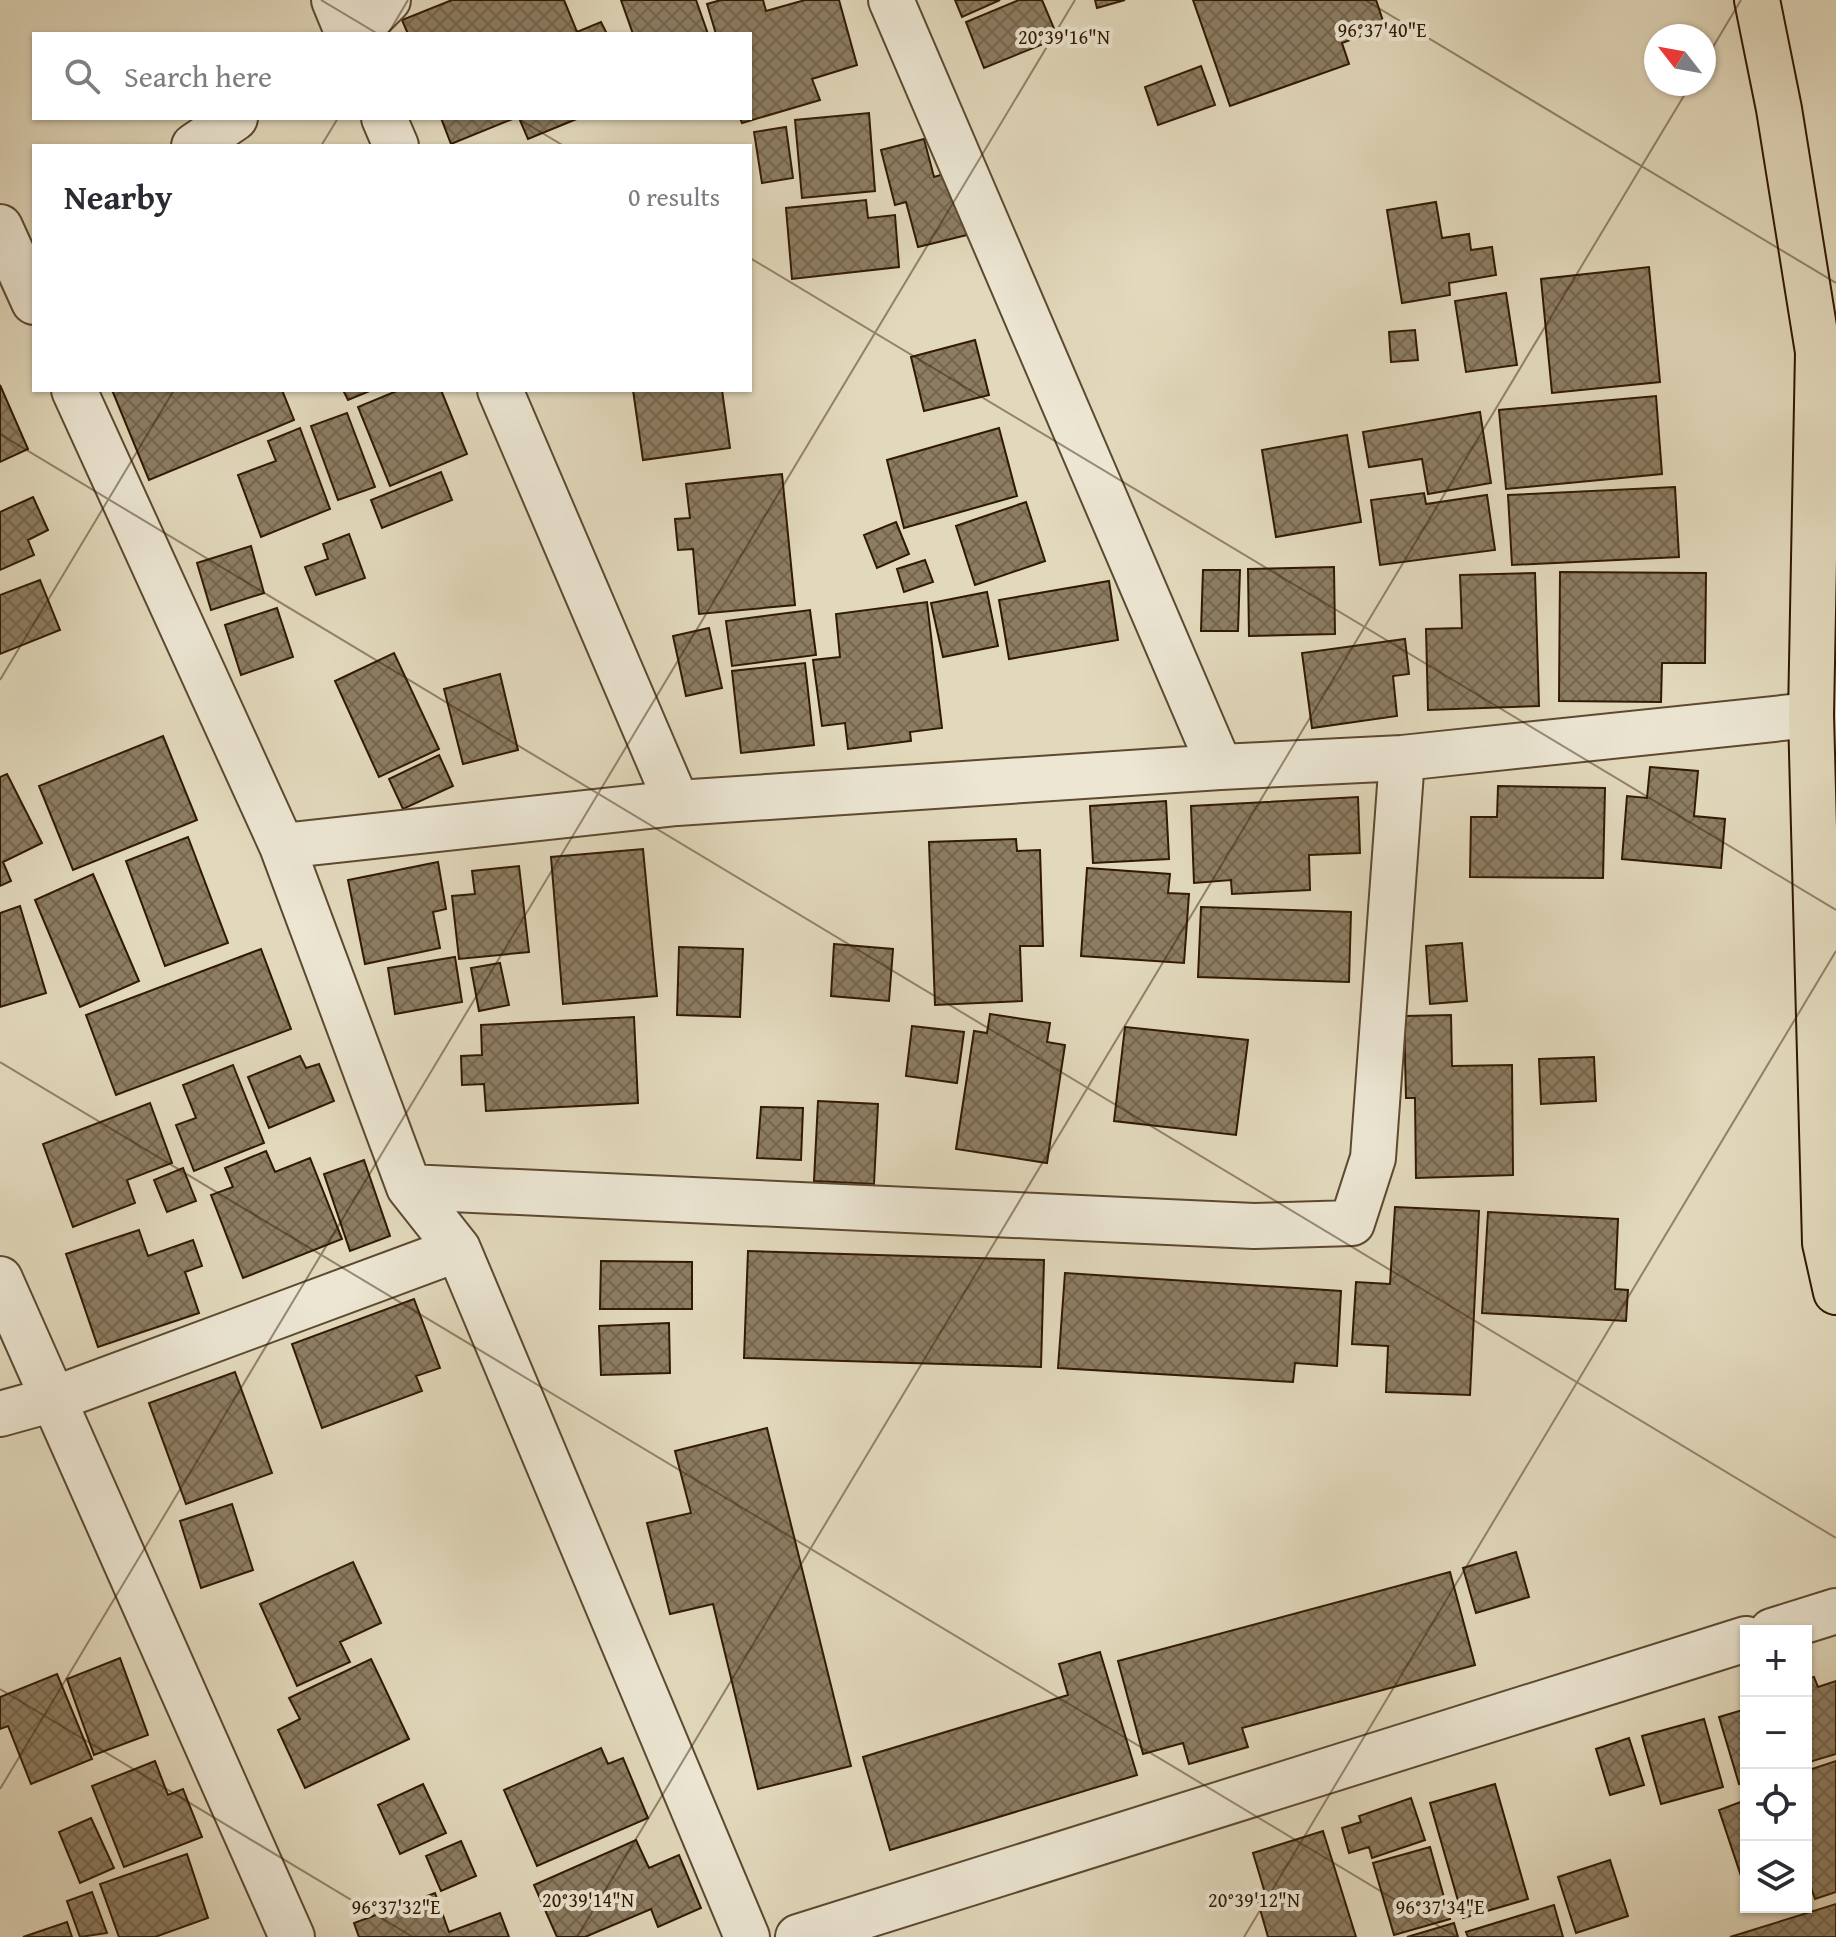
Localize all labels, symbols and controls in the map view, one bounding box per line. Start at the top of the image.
text: 96°37'40"E [1338,15,1426,44]
text: 20°39'16"N [1018,22,1110,51]
north arrow [1644,24,1716,96]
search box [32,32,752,120]
icon: search [60,54,104,98]
text: Search here [124,54,272,98]
text: Nearby [64,172,173,221]
text: 0 results [628,177,720,216]
map controls [1740,1625,1812,1913]
button: + [1740,1625,1812,1697]
button: − [1740,1697,1812,1769]
button: locate [1740,1769,1812,1841]
button: layers [1740,1841,1812,1913]
text: 20°39'14"N [542,1885,634,1914]
text: 20°39'12"N [1208,1885,1300,1914]
text: 96°37'32"E [352,1892,440,1921]
text: 96°37'34"E [1396,1892,1484,1921]

